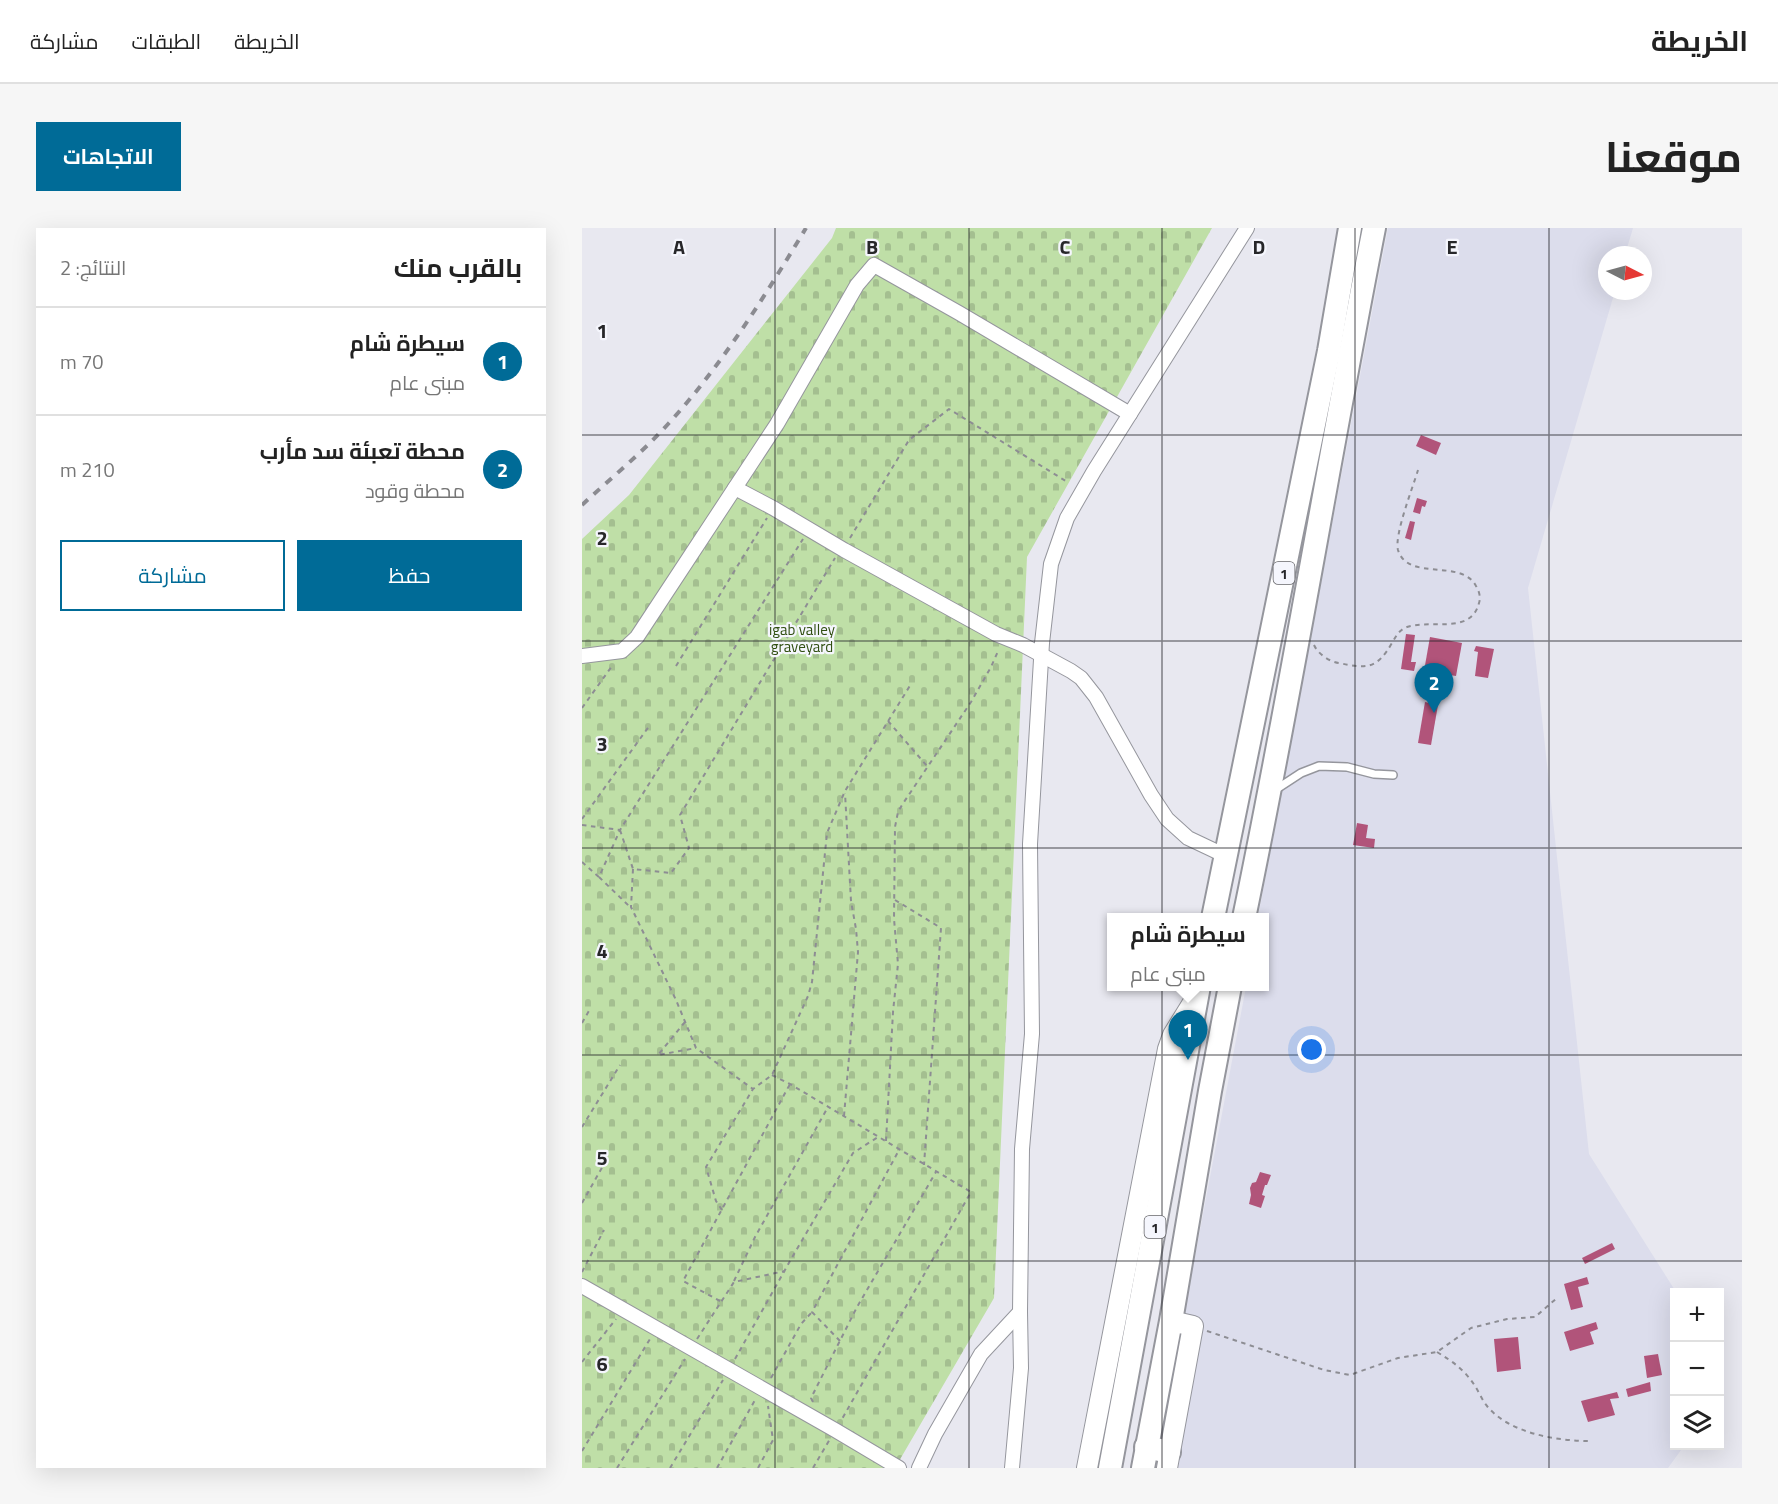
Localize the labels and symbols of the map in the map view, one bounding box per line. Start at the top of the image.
text: A [673,231,685,262]
text: B [866,231,878,262]
text: C [1060,231,1071,262]
text: D [1253,231,1265,262]
text: E [1446,231,1458,262]
north arrow [1598,246,1652,300]
text: 1 [596,315,608,346]
text: 2 [596,522,608,553]
road number: 1 [1274,562,1294,584]
park label: igab valley graveyard [769,618,835,658]
pin: 2 [1414,664,1454,713]
text: 3 [596,728,608,759]
text: 4 [596,935,608,966]
pin: 1 [1168,1010,1208,1060]
your location [1297,1035,1326,1064]
text: 5 [596,1142,608,1173]
road number: 1 [1144,1216,1166,1238]
text: 6 [596,1348,608,1379]

